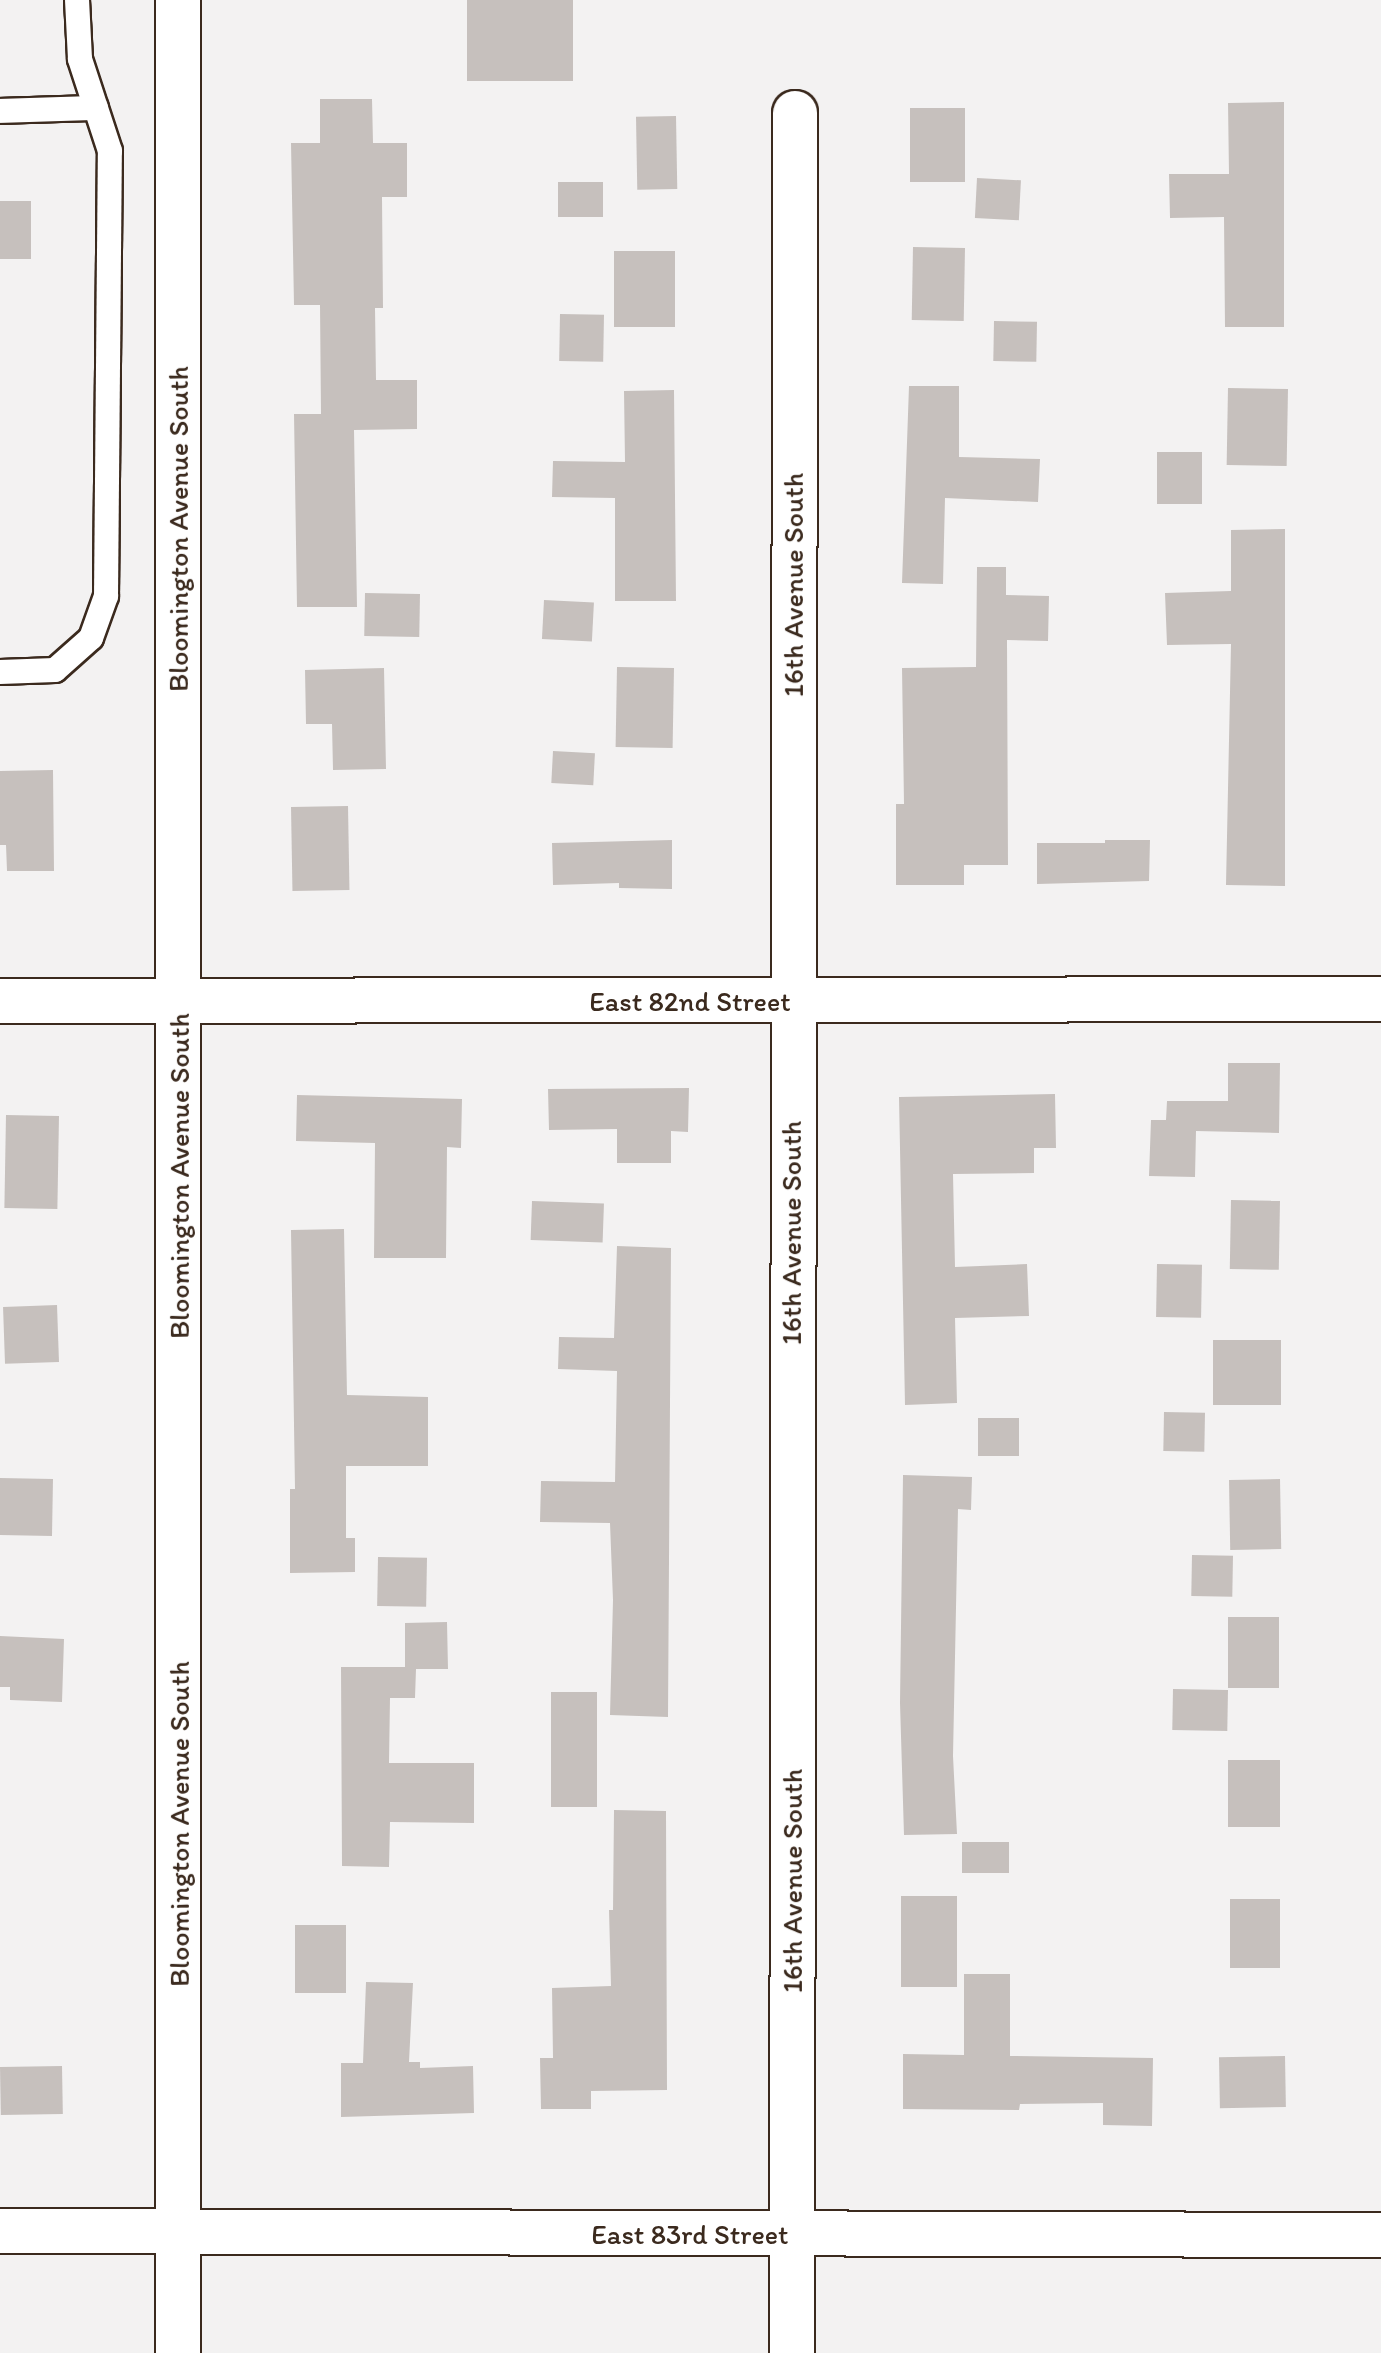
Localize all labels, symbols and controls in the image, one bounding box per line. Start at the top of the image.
street label: Bloomington Avenue South [161,366,195,692]
street label: 16th Avenue South [776,474,810,696]
street label: East 82nd Street [590,984,790,1018]
street label: Bloomington Avenue South [162,1013,196,1339]
street label: 16th Avenue South [774,1122,808,1344]
street label: Bloomington Avenue South [162,1661,196,1987]
street label: 16th Avenue South [775,1770,809,1992]
street label: East 83rd Street [592,2217,788,2251]

